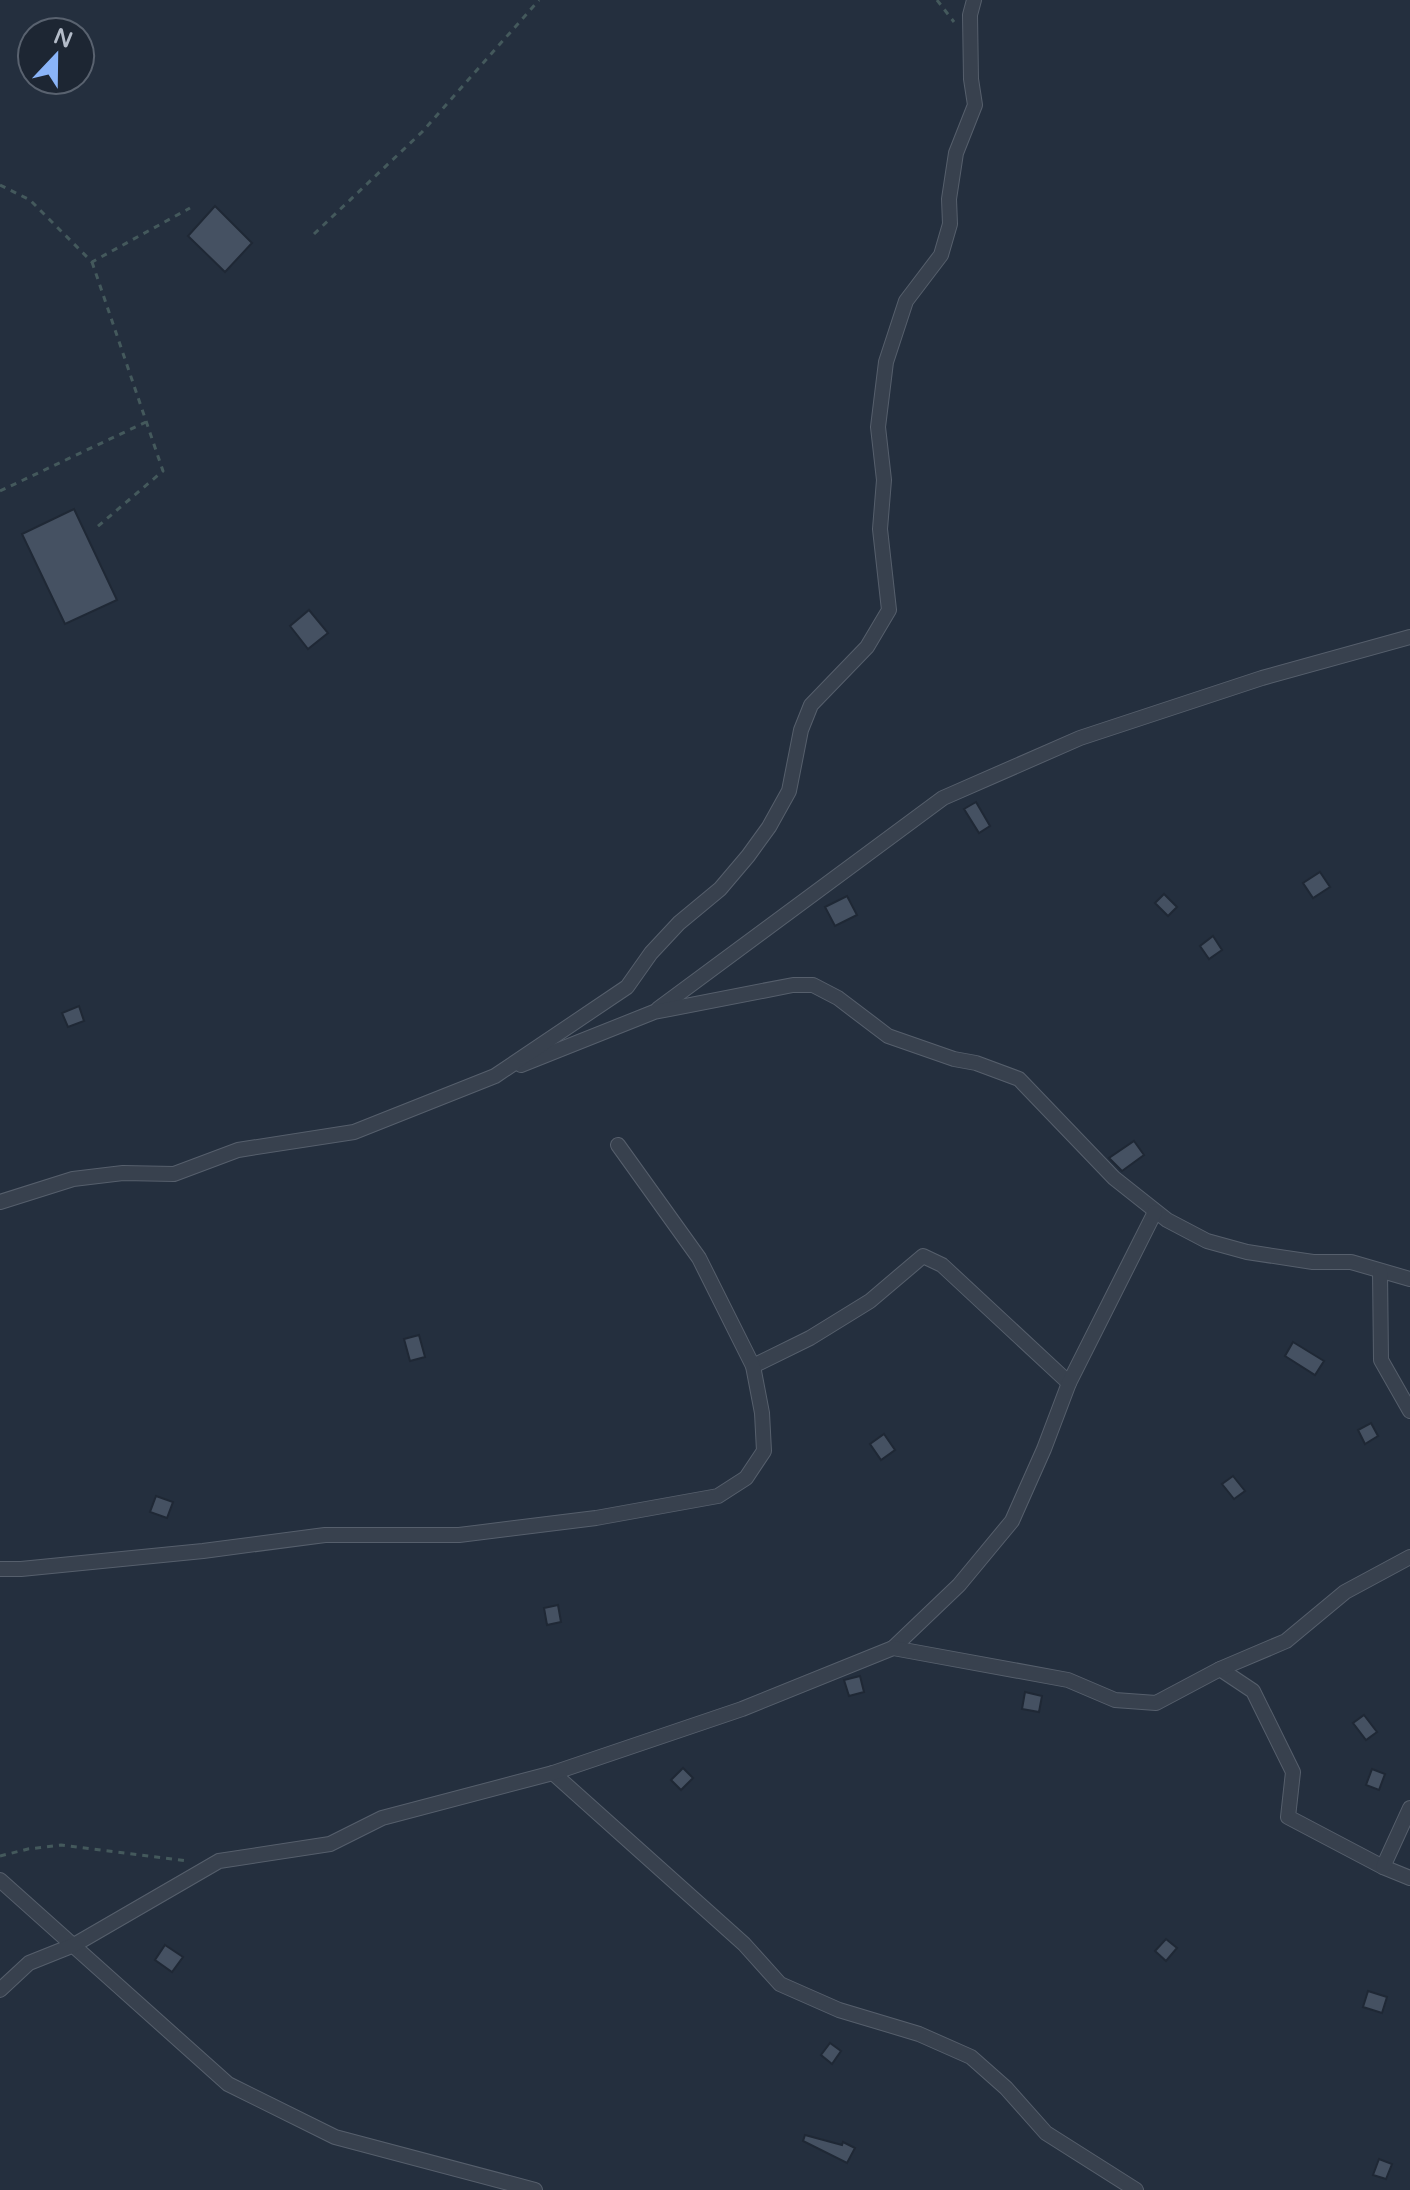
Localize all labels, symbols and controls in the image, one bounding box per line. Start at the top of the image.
north arrow [16,16,96,96]
text: N [50,23,76,54]

